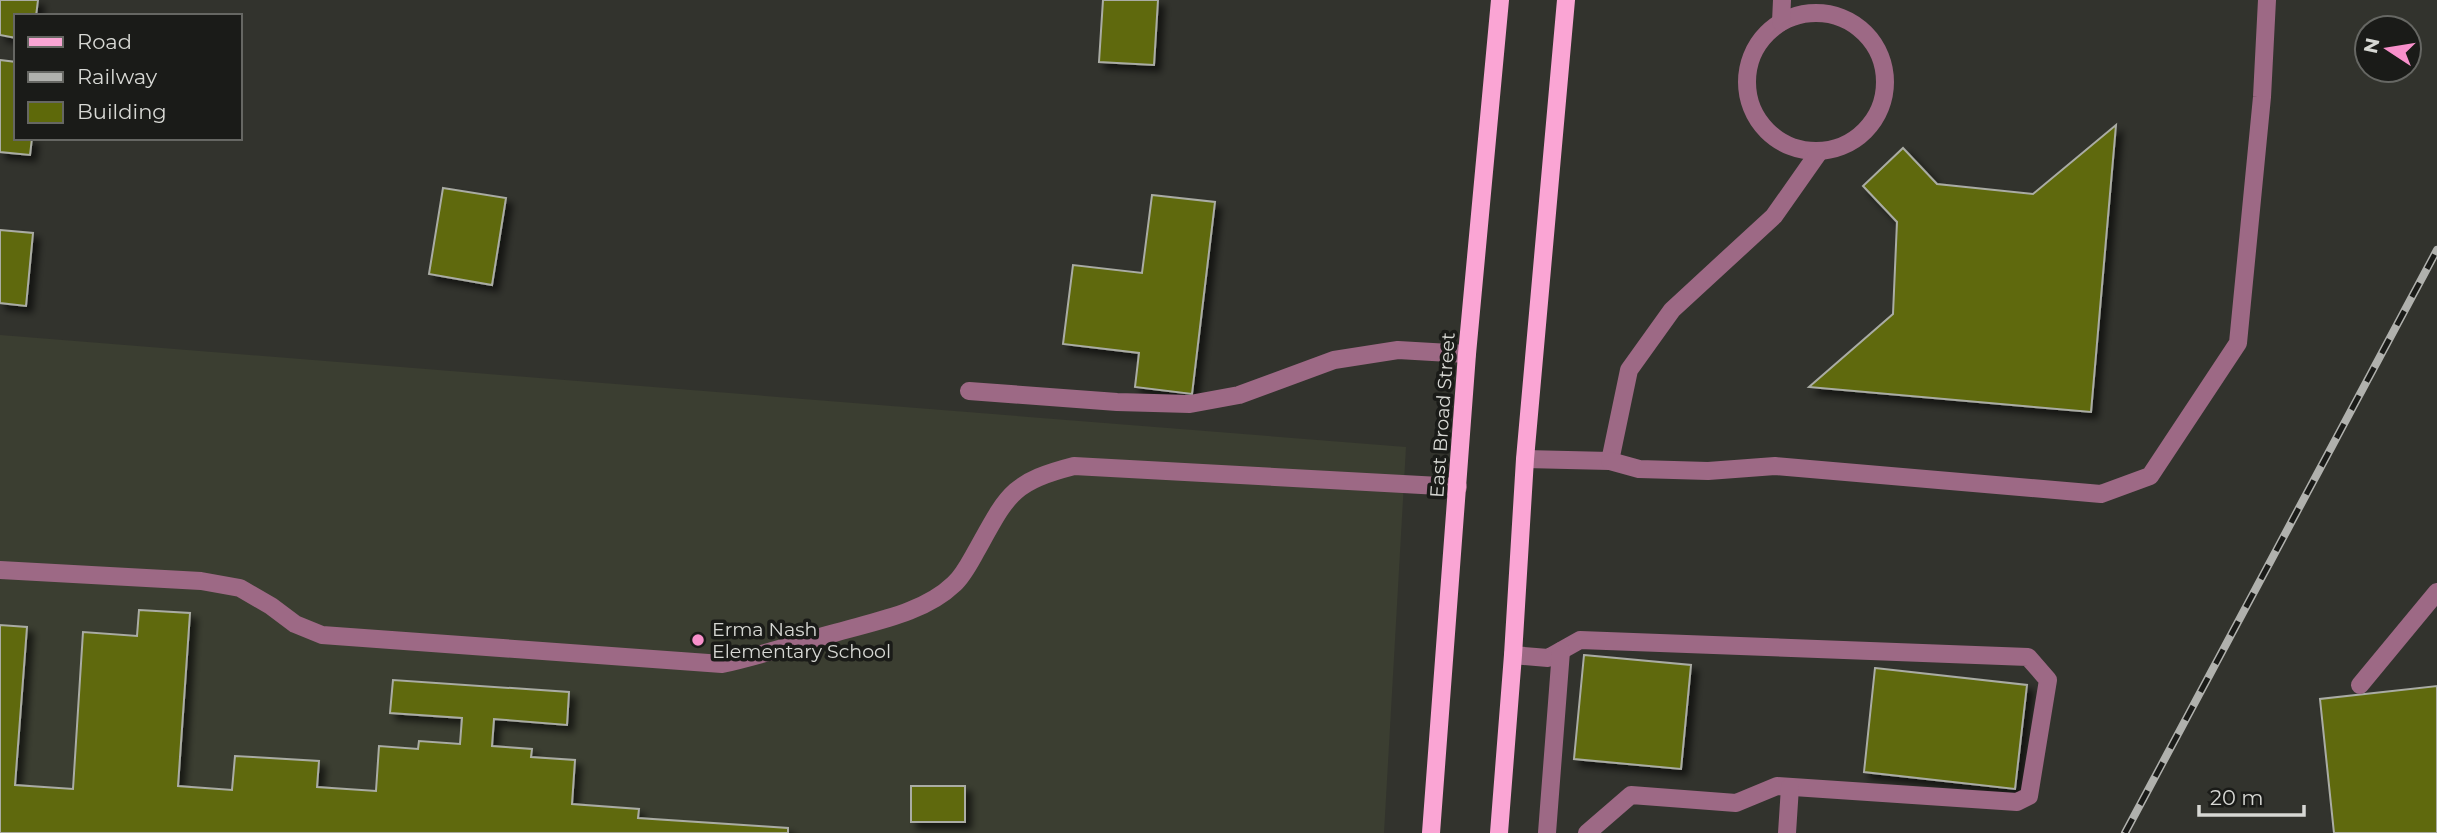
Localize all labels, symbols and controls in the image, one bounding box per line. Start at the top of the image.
legend [14,14,242,140]
north arrow [2353,14,2423,84]
text: Road [77,29,132,54]
text: N [2359,36,2385,55]
text: Railway [77,64,158,89]
text: Building [77,99,167,124]
street label: East Broad Street [1425,331,1460,499]
place label: Erma Nash Elementary School [712,618,891,663]
marker: Erma Nash Elementary School [690,632,706,648]
scale bar [2199,774,2304,818]
text: 20 m [2210,785,2264,810]

